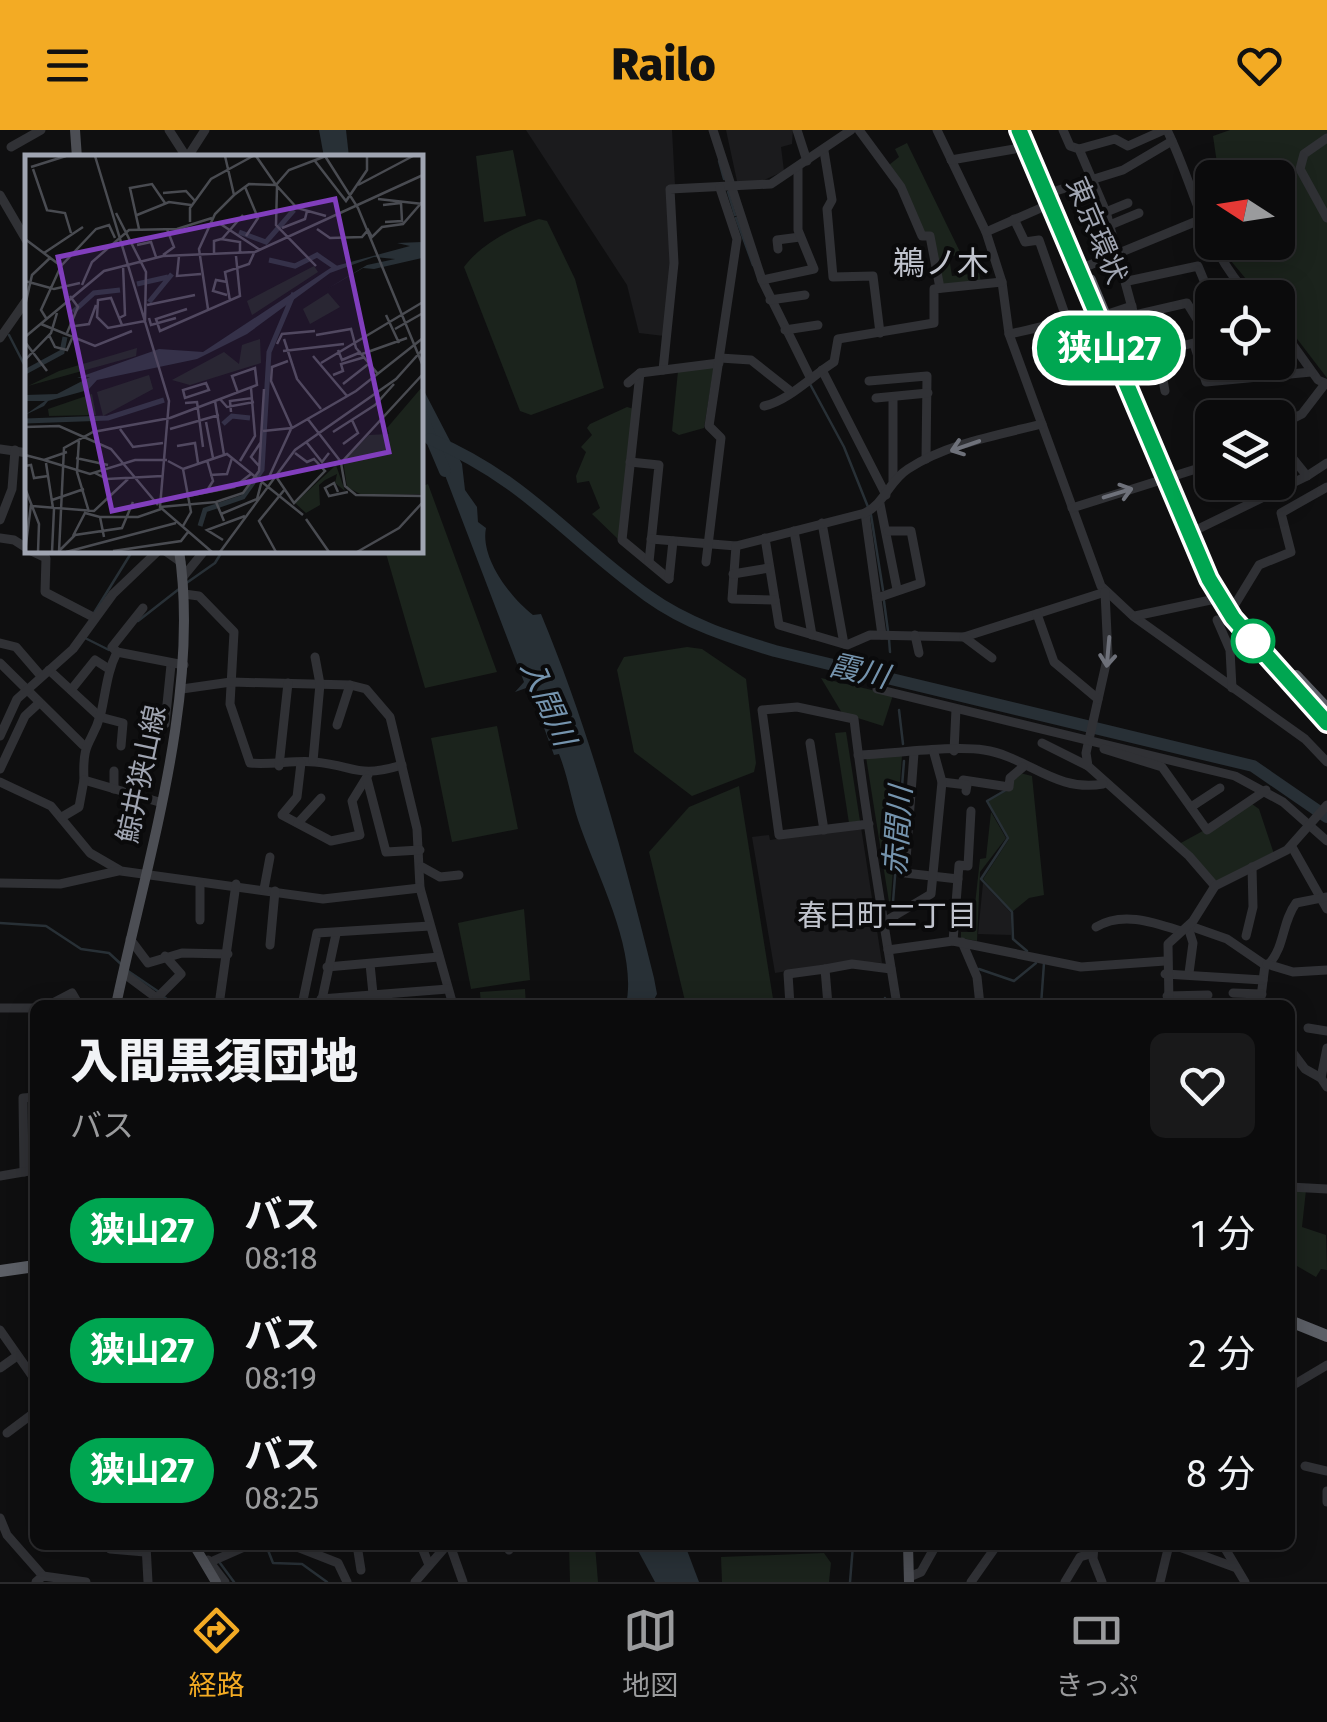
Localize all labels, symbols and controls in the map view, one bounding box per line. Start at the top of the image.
icon: menu [40,38,95,93]
text: Railo [611,38,716,92]
icon: heart [1232,38,1287,93]
inset map [25,155,422,552]
north arrow [1195,160,1295,260]
map controls [1195,160,1295,500]
street label: 東京環状 [1059,172,1134,288]
district label: 鵜ノ木 [893,244,989,282]
button: locate [1195,280,1295,380]
line badge: 狭山27 [1039,316,1179,380]
text: 狭山27 [1057,327,1161,369]
button: layers [1195,400,1295,500]
one-way arrow [949,438,981,456]
one-way arrow [1101,482,1133,500]
unlabelled marker [1232,620,1274,662]
one-way arrow [1098,635,1117,667]
water label: 霞川 [826,647,895,696]
water label: 入間川 [513,655,584,754]
street label: 鯨井狭山線 [111,702,172,846]
water label: 赤間川 [877,782,919,877]
district label: 春日町二丁目 [797,898,977,934]
text: 入間黒須団地 [70,1033,358,1091]
button: heart [1150,1033,1255,1138]
text: バス [70,1107,134,1145]
text: バス [244,1192,320,1238]
text: 狭山27 [90,1209,194,1251]
text: 1 分 [1190,1211,1255,1257]
text: 08:18 [244,1239,318,1277]
text: バス [244,1312,320,1358]
text: 狭山27 [90,1329,194,1371]
text: 2 分 [1188,1331,1255,1377]
text: 08:19 [244,1359,317,1397]
text: バス [244,1432,320,1478]
text: 狭山27 [90,1449,194,1491]
text: 8 分 [1186,1451,1255,1497]
text: 08:25 [244,1479,319,1517]
tab: 経路 [189,1603,245,1703]
tab: 地図 [622,1603,678,1703]
tab: きっぷ [1055,1603,1138,1703]

